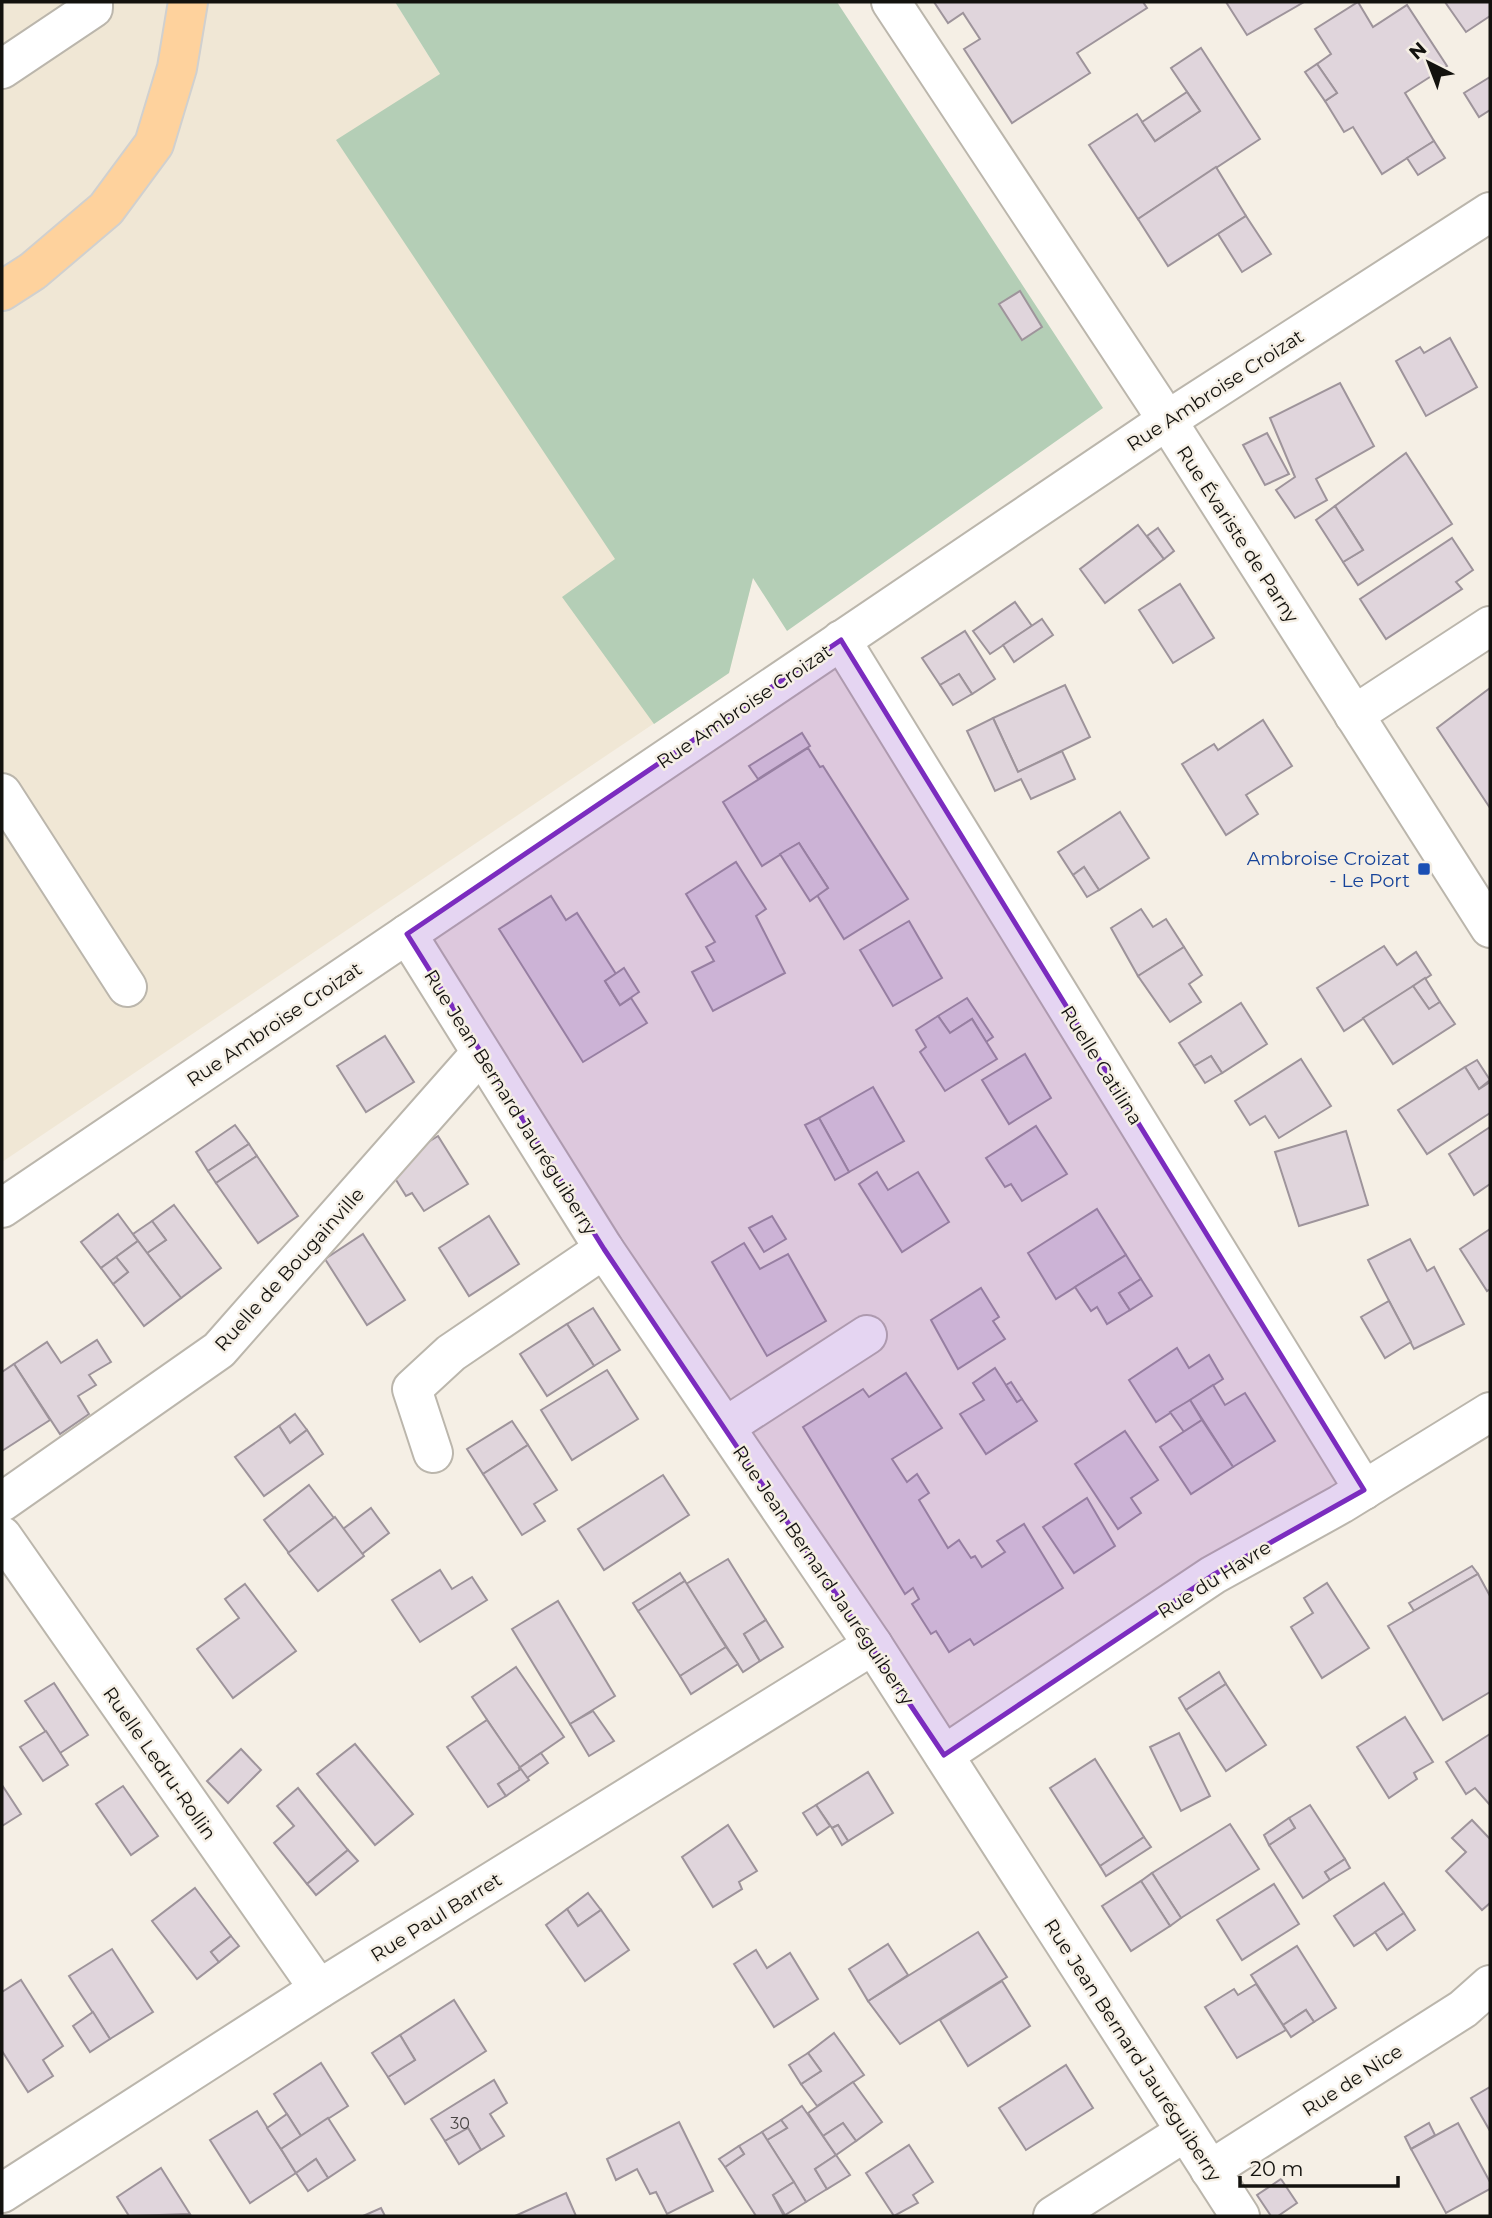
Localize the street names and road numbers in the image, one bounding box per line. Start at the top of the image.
street label: Rue Ambroise Croizat [1123,324,1308,456]
street label: Rue Évariste de Parny [1172,441,1304,628]
street label: Rue Ambroise Croizat [652,639,836,774]
street label: Rue Ambroise Croizat [182,957,366,1092]
street label: Rue Jean Bernard Jauréguiberry [419,966,602,1240]
street label: Ruelle Catilina [1056,1001,1147,1129]
street label: Ruelle de Bougainville [210,1183,369,1356]
street label: Rue Jean Bernard Jauréguiberry [728,1441,920,1710]
street label: Rue du Havre [1153,1535,1275,1623]
street label: Ruelle Ledru-Rollin [98,1682,221,1844]
street label: Rue Paul Barret [367,1868,506,1967]
street label: Rue Jean Bernard Jauréguiberry [1039,1915,1227,2186]
street label: Rue de Nice [1298,2039,1407,2121]

